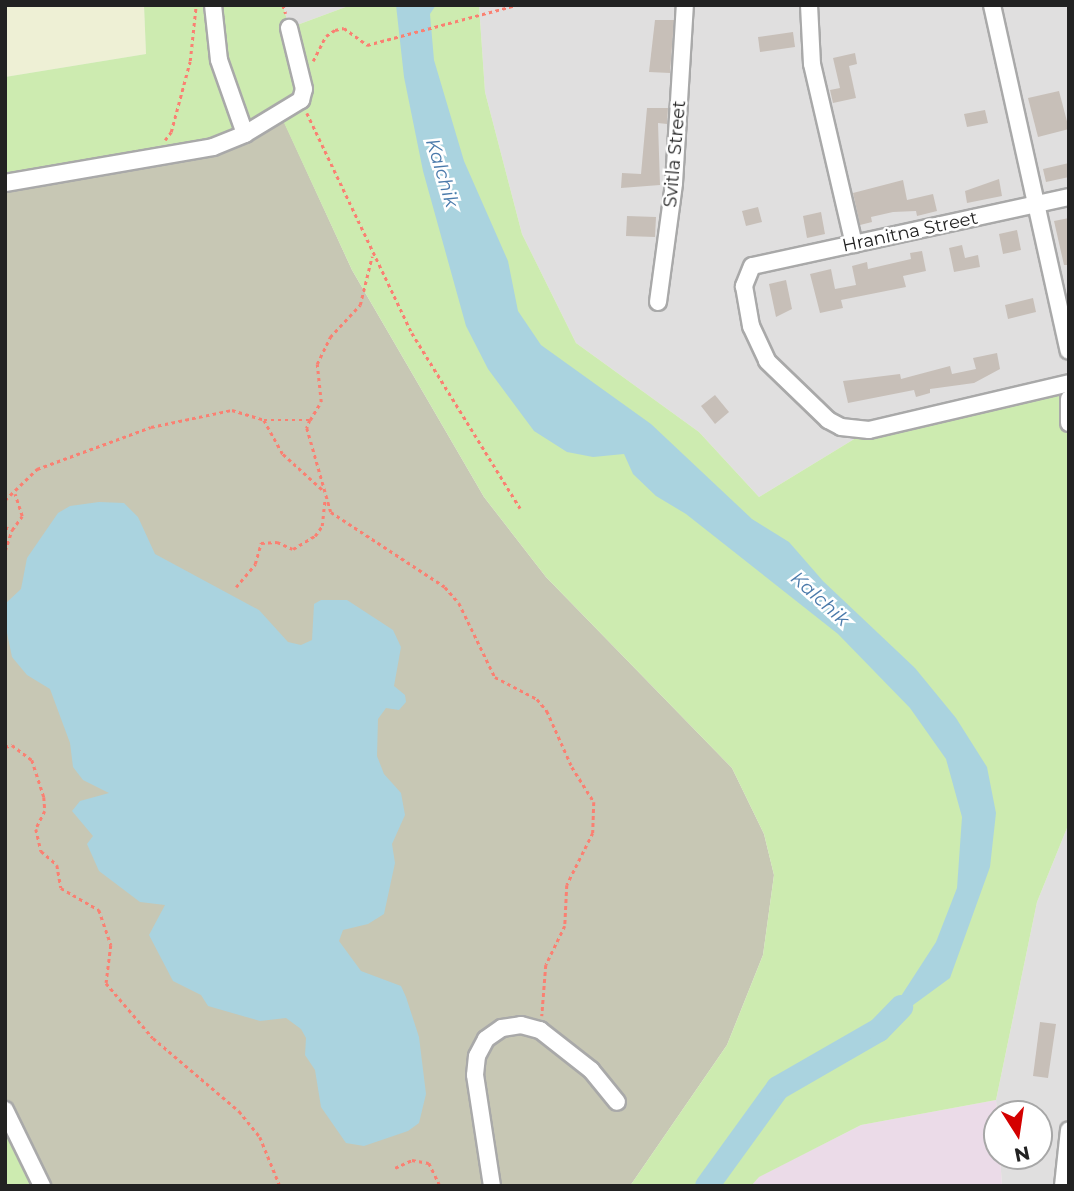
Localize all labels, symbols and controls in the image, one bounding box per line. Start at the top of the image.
street label: Svitla Street [660,100,690,208]
water label: Kalchik [421,136,463,210]
street label: Hranitna Street [840,207,980,257]
water label: Kalchik [786,567,854,631]
north arrow [983,1100,1053,1170]
text: N [1012,1141,1032,1167]

